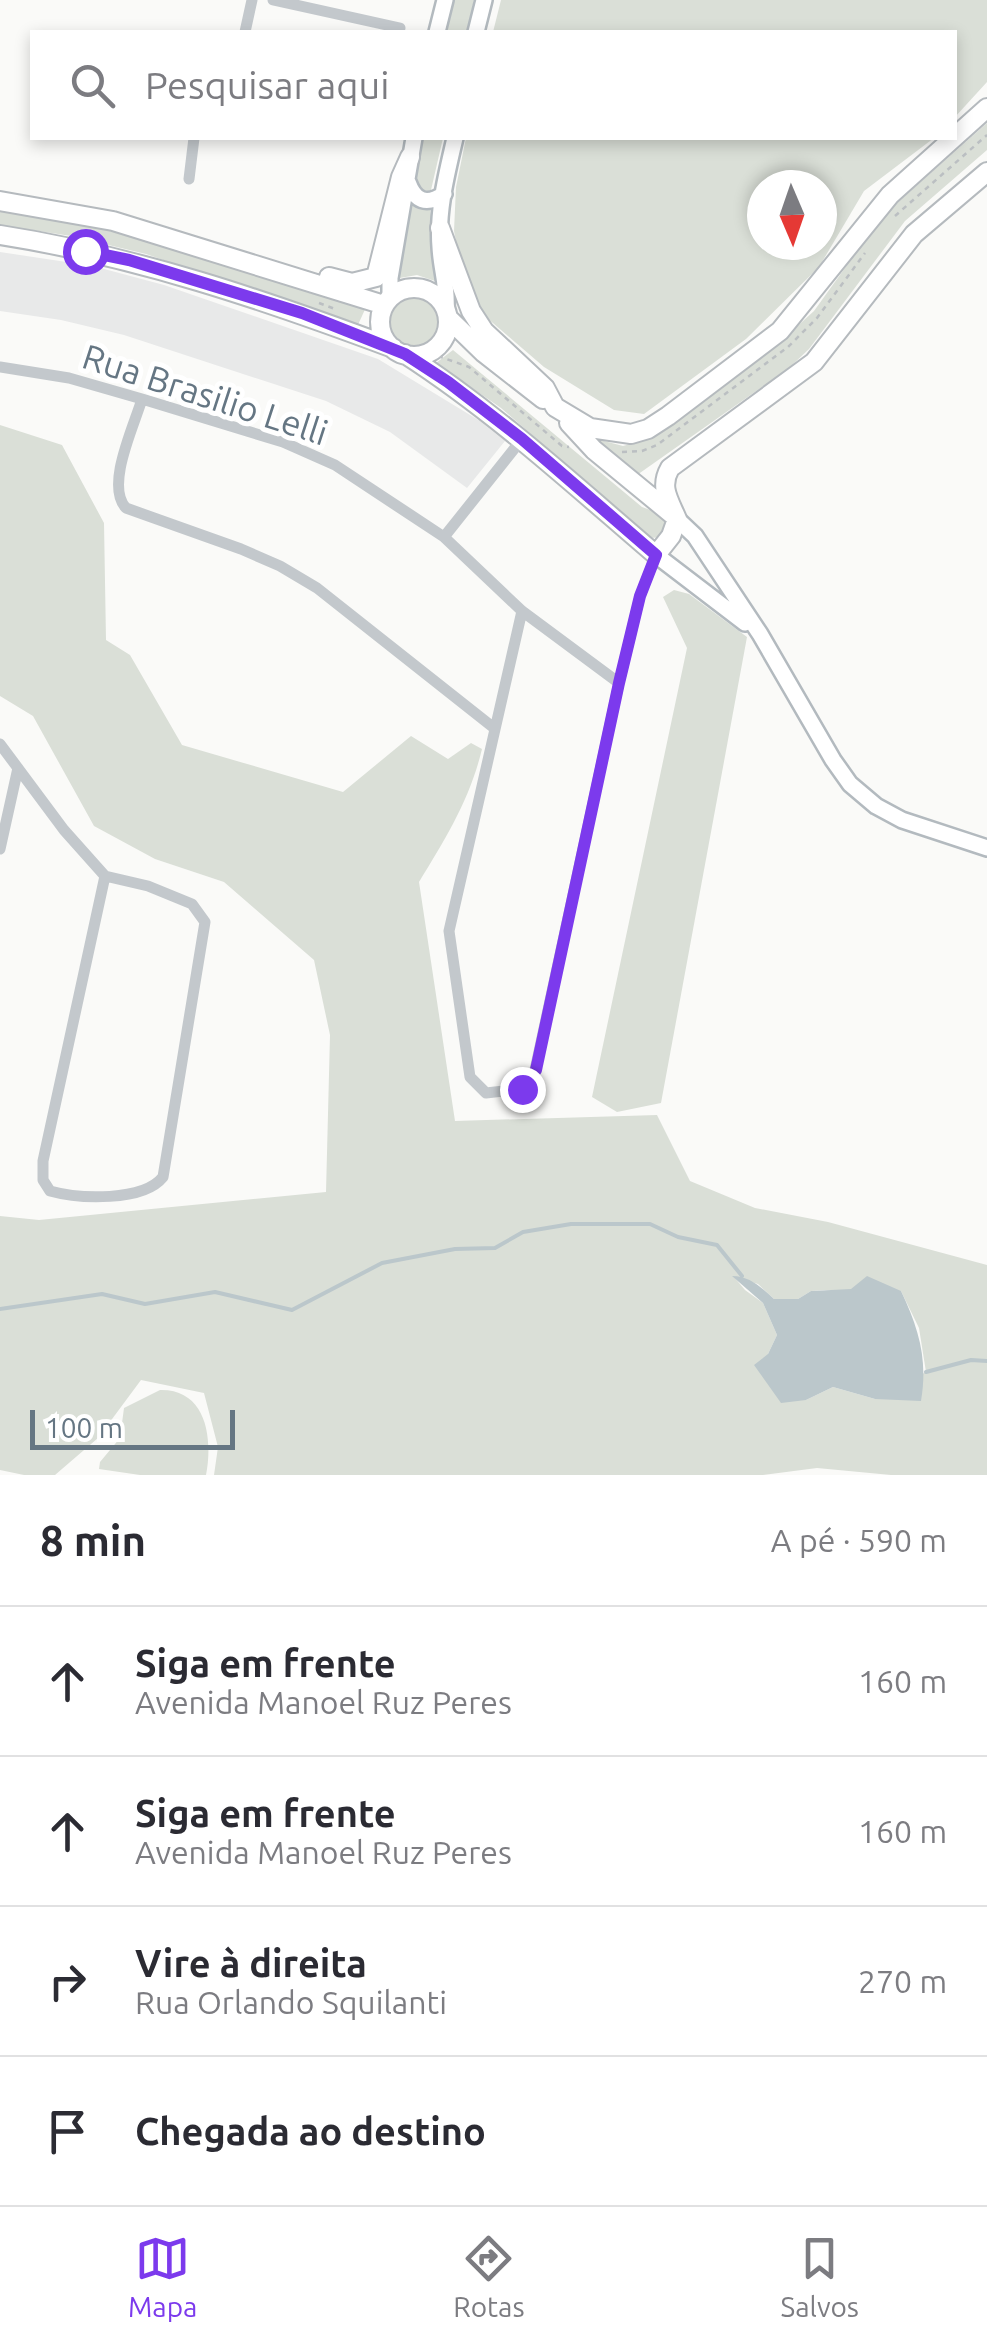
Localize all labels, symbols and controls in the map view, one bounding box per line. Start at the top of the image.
search box [30,30,957,140]
icon: search [65,58,120,113]
text: Pesquisar aqui [145,64,389,106]
north arrow [747,170,837,260]
route start [63,229,109,275]
street label: Rua Brasilio Lelli [78,336,333,452]
route end [500,1067,546,1113]
scale bar [30,1405,235,1450]
text: 100 m [45,1412,123,1443]
text: 8 min [40,1517,146,1564]
text: A pé · 590 m [771,1522,947,1558]
text: Siga em frente [135,1642,396,1684]
icon: ahead [40,1654,95,1709]
text: 160 m [858,1663,947,1699]
text: Avenida Manoel Ruz Peres [135,1684,512,1720]
text: Siga em frente [135,1792,396,1834]
icon: ahead [40,1804,95,1859]
text: 160 m [858,1813,947,1849]
text: Avenida Manoel Ruz Peres [135,1834,512,1870]
text: Vire à direita [135,1942,367,1984]
icon: right [40,1954,95,2009]
text: 270 m [858,1963,947,1999]
text: Rua Orlando Squilanti [135,1984,447,2020]
icon: arrive [40,2104,95,2159]
text: Chegada ao destino [135,2110,486,2152]
tab: Mapa [128,2231,197,2322]
tab: Rotas [453,2231,525,2322]
tab: Salvos [780,2231,859,2322]

